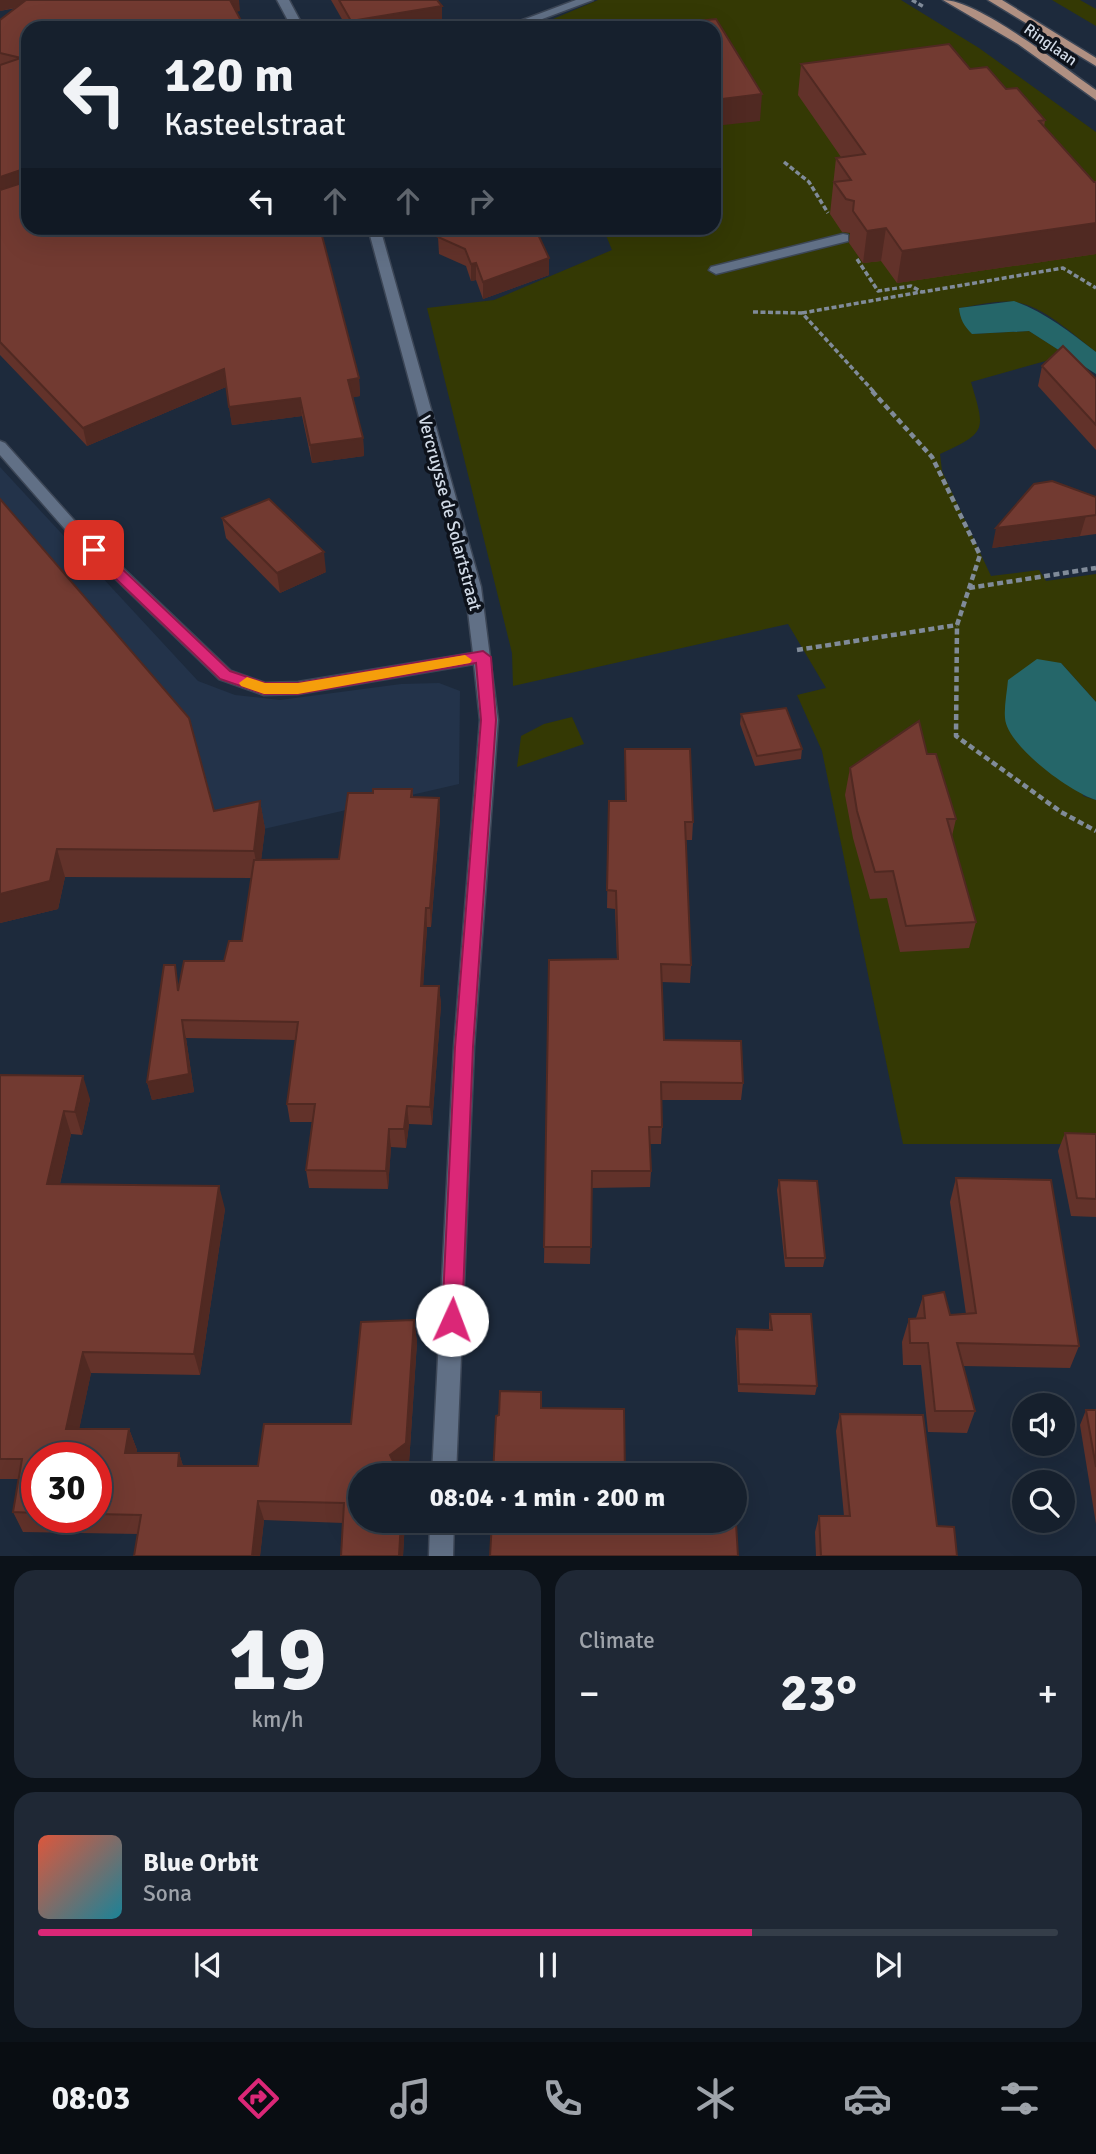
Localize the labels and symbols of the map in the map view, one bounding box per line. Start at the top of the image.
street label: Ringlaan [1020,19,1081,70]
street label: Vercruysse de Solartstraat [413,413,487,613]
pin [64,520,124,580]
position arrow [415,1283,489,1357]
speed limit sign: 30 [21,1442,112,1533]

